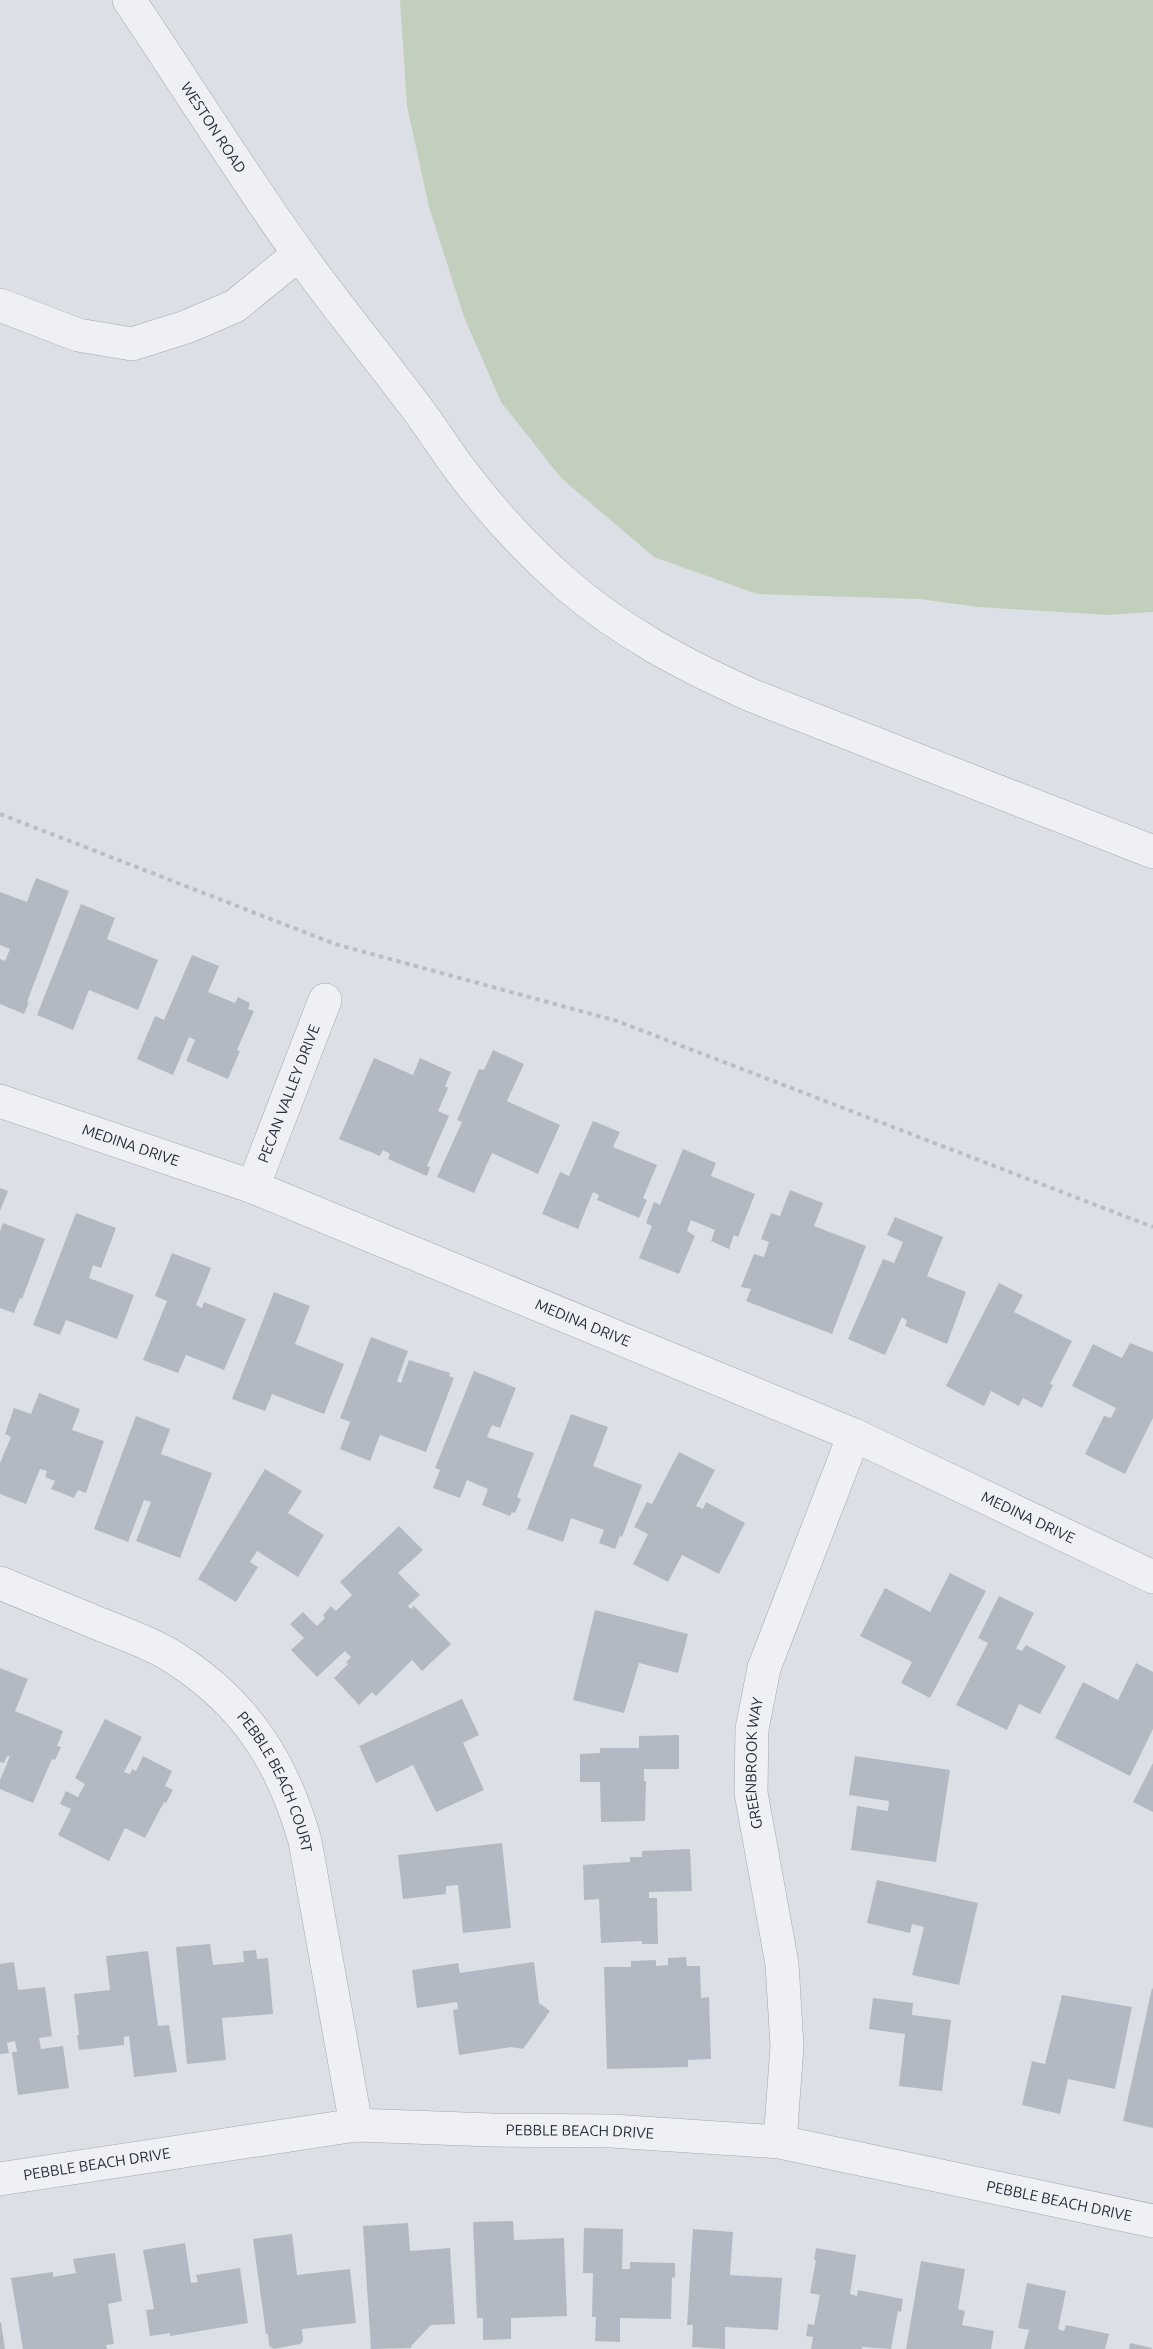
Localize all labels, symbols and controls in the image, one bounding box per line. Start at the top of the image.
street label: WESTON ROAD [178,79,250,176]
street label: PECAN VALLEY DRIVE [254,1022,323,1165]
street label: MEDINA DRIVE [80,1121,182,1169]
street label: MEDINA DRIVE [533,1295,633,1350]
street label: MEDINA DRIVE [979,1488,1078,1547]
street label: GREENBROOK WAY [742,1695,766,1831]
street label: PEBBLE BEACH COURT [234,1708,316,1854]
street label: PEBBLE BEACH DRIVE [505,2121,655,2142]
street label: PEBBLE BEACH DRIVE [22,2144,172,2183]
street label: PEBBLE BEACH DRIVE [985,2177,1134,2224]

